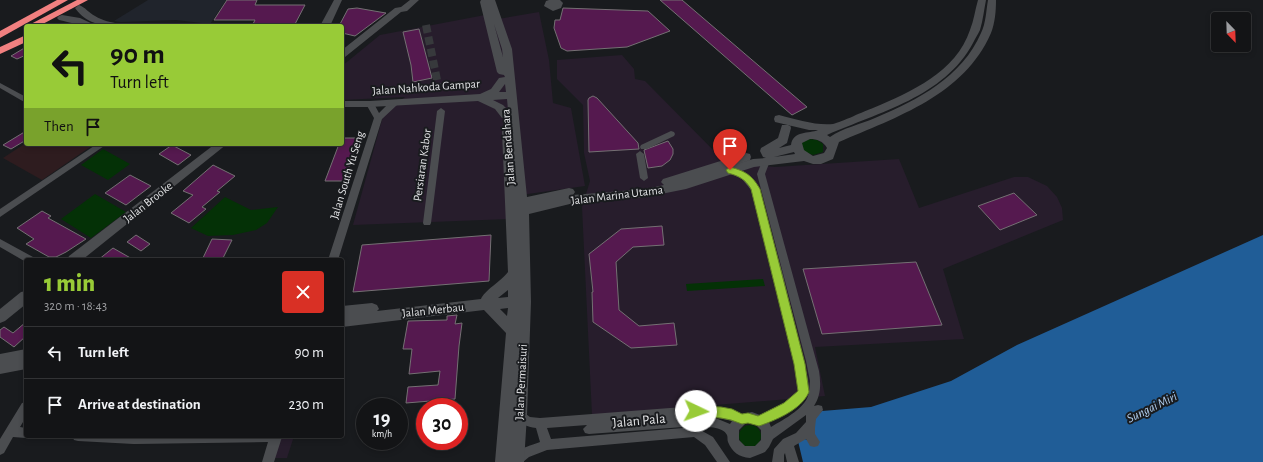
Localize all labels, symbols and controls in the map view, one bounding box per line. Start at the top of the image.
north arrow [1211,12,1251,52]
map controls [1211,12,1251,52]
icon: left [44,40,96,92]
text: 90 m [110,41,165,69]
text: Turn left [110,74,169,92]
street label: Jalan Nahkoda Gampar [372,77,480,97]
street label: Jalan Bendahara [499,108,517,186]
icon: arrive [82,116,104,138]
text: Then [44,119,74,134]
street label: Persiaran Kabor [411,128,433,202]
street label: Jalan South Yu Seng [328,129,366,221]
pin [713,129,747,170]
icon: arrive [719,135,741,157]
street label: Jalan Brooke [121,179,175,225]
street label: Jalan Marina Utama [570,183,664,207]
button: close [282,271,324,313]
text: 1 min [44,272,95,296]
text: 320 m · 18:43 [44,300,107,313]
street label: Jalan Merbau [402,301,464,319]
icon: left [44,342,66,364]
street label: Jalan Permaisuri [513,344,529,420]
text: Turn left [78,345,129,360]
text: 90 m [295,345,324,360]
position arrow [675,390,717,432]
water label: Sungai Miri [1125,390,1179,426]
icon: arrive [44,394,66,416]
text: Arrive at destination [78,397,201,412]
text: 230 m [289,397,324,412]
speed limit sign: 30 [416,398,468,450]
text: 19 [374,409,390,429]
street label: Jalan Pala [612,412,667,430]
text: km/h [372,429,392,439]

